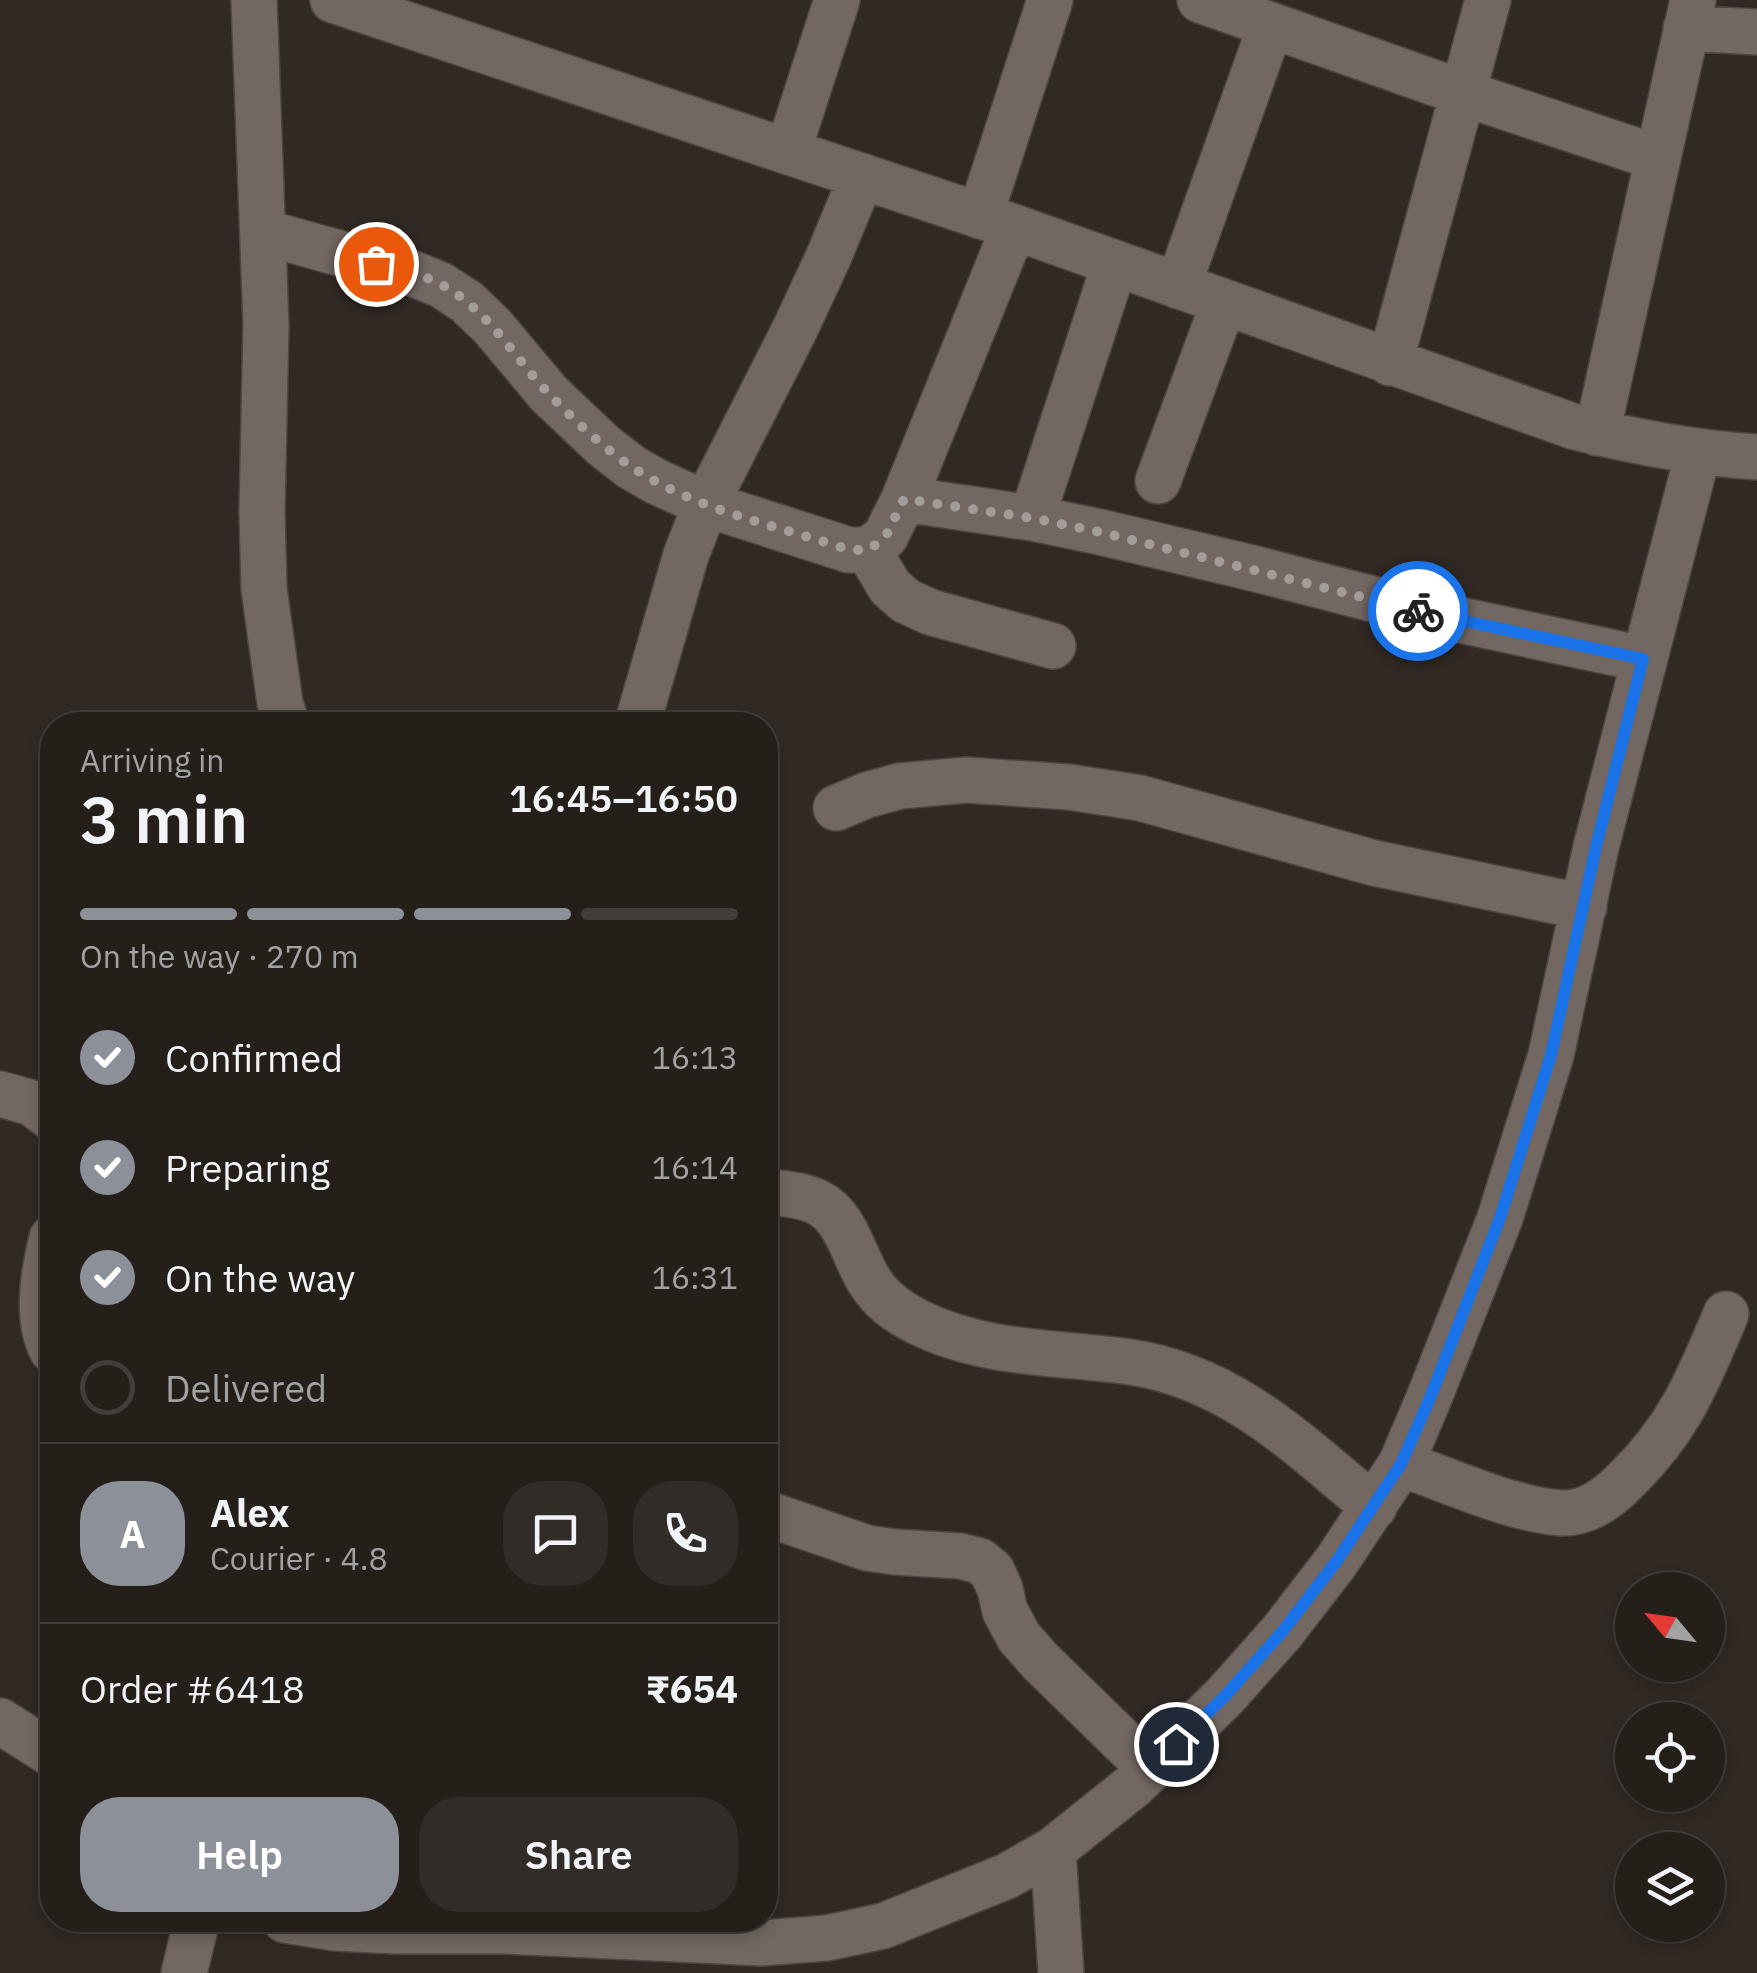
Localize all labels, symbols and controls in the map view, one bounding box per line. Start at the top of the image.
pin [334,222,419,307]
icon: bag [349,237,404,292]
courier [1368,561,1468,661]
icon: bike [1391,584,1446,639]
text: Arriving in [80,739,225,781]
text: 16:45–16:50 [509,773,738,822]
text: 3 min [80,776,248,861]
text: On the way · 270 m [80,935,359,977]
icon: check [80,1030,135,1085]
text: Confirmed [165,1033,343,1082]
text: 16:13 [652,1036,738,1078]
icon: check [80,1140,135,1195]
text: Preparing [165,1143,330,1192]
text: 16:14 [652,1146,738,1188]
icon: check [80,1250,135,1305]
text: On the way [165,1253,355,1302]
text: 16:31 [652,1256,738,1298]
text: Delivered [165,1363,327,1412]
button: chat [503,1481,608,1586]
button: phone [633,1481,738,1586]
text: Alex [210,1488,290,1537]
text: A [119,1509,146,1558]
text: Courier · 4.8 [210,1537,388,1579]
north arrow [1615,1572,1725,1682]
map controls [1615,1572,1725,1942]
text: Order #6418 [80,1664,305,1713]
text: ₹654 [646,1664,738,1713]
pin [1134,1702,1219,1787]
button: locate [1615,1702,1725,1812]
icon: home [1149,1717,1204,1772]
button: Help [80,1797,399,1912]
button: Share [419,1797,738,1912]
button: layers [1615,1832,1725,1942]

